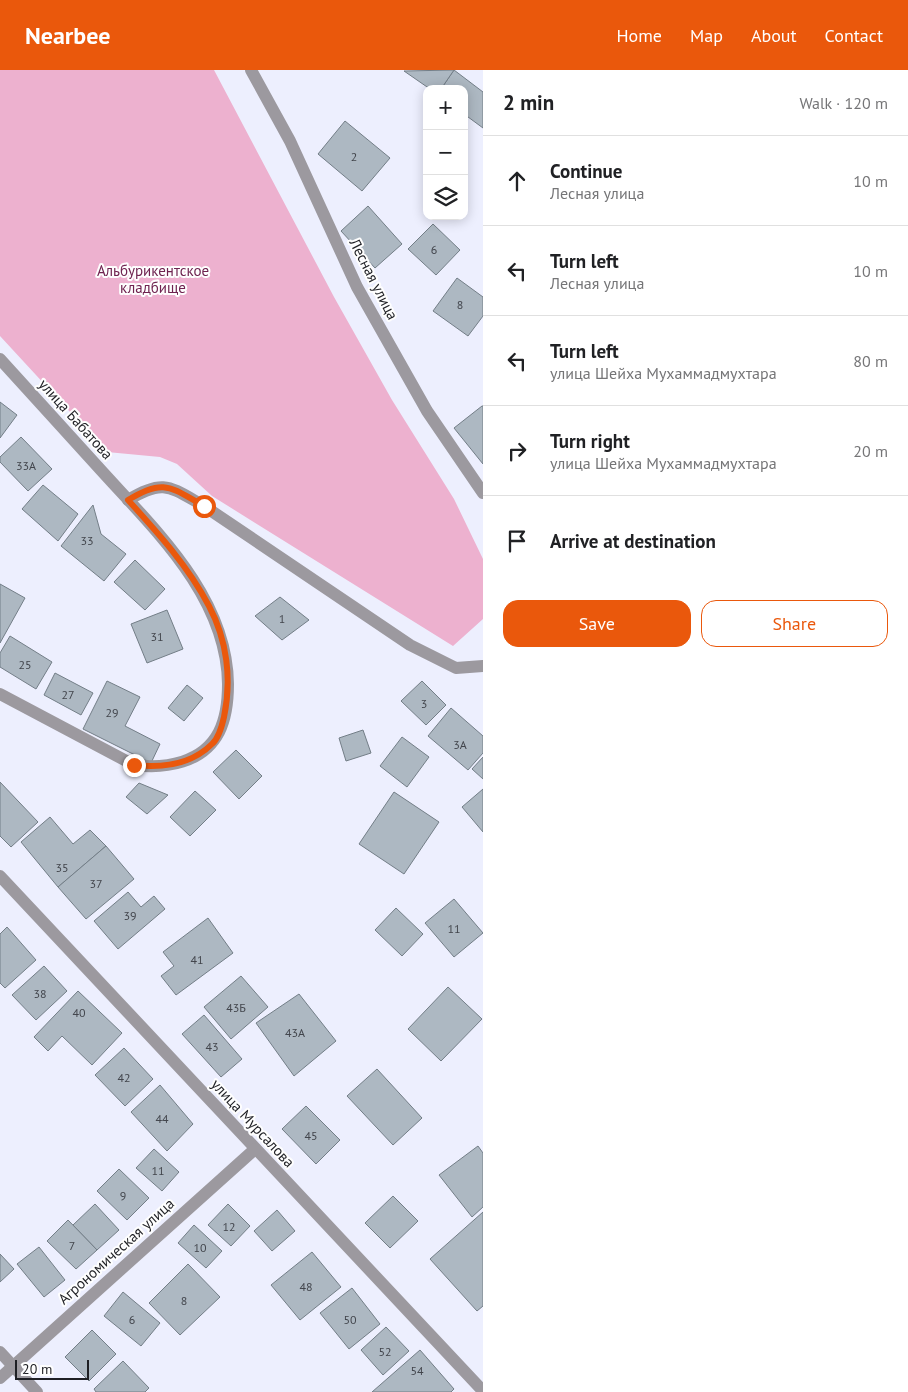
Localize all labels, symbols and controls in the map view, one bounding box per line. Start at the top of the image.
text: Nearbee [25,20,110,51]
text: Home [616,24,662,47]
text: Map [690,24,723,47]
text: About [751,24,797,47]
text: Contact [825,24,883,47]
map controls [423,85,468,220]
button: + [423,85,468,130]
text: 2 min [503,89,554,116]
text: Walk · 120 m [799,93,888,113]
button: − [423,130,468,175]
house number: 2 [351,149,357,164]
text: Continue [550,159,622,183]
icon: ahead [503,167,531,195]
text: 10 m [853,171,888,191]
button: layers [423,175,468,220]
text: Лесная улица [550,183,644,203]
street label: Лесная улица [345,234,403,323]
house number: 6 [431,242,437,257]
text: Turn left [550,249,619,273]
icon: left [503,257,531,285]
park label: Альбурикентское кладбище [97,261,209,297]
text: 10 m [853,261,888,281]
text: Лесная улица [550,273,644,293]
house number: 8 [457,297,463,312]
text: Turn left [550,339,619,363]
icon: left [503,347,531,375]
text: 80 m [853,351,888,371]
text: улица Шейха Мухаммадмухтара [550,363,777,383]
street label: улица Бабатова [35,375,117,463]
text: Turn right [550,429,630,453]
icon: right [503,437,531,465]
text: 20 m [853,441,888,461]
text: улица Шейха Мухаммадмухтара [550,453,777,473]
house number: 33А [16,458,36,473]
route start [193,495,216,518]
icon: arrive [503,527,531,555]
text: Arrive at destination [550,529,716,553]
house number: 33 [80,533,94,548]
button: Save [503,600,691,647]
button: Share [701,600,888,647]
house number: 1 [279,611,285,626]
house number: 31 [150,629,164,644]
house number: 25 [18,657,32,672]
house number: 27 [61,687,75,702]
house number: 3 [421,696,427,711]
house number: 29 [105,705,119,720]
house number: 3А [453,737,467,752]
route end [123,754,146,777]
house number: 35 [55,860,69,875]
house number: 37 [89,876,103,891]
house number: 39 [123,908,137,923]
house number: 11 [447,921,461,936]
house number: 41 [190,952,204,967]
house number: 38 [33,986,47,1001]
house number: 43Б [226,1000,246,1015]
house number: 40 [72,1005,86,1020]
house number: 43А [285,1025,305,1040]
house number: 43 [205,1039,219,1054]
house number: 42 [117,1070,131,1085]
street label: улица Мурсалова [207,1075,299,1171]
house number: 44 [155,1111,169,1126]
house number: 45 [304,1128,318,1143]
house number: 11 [151,1163,165,1178]
house number: 9 [120,1188,126,1203]
street label: Агрономическая улица [54,1194,178,1308]
house number: 12 [222,1219,236,1234]
house number: 7 [69,1238,75,1253]
house number: 10 [193,1240,207,1255]
house number: 48 [299,1279,313,1294]
house number: 8 [181,1293,187,1308]
house number: 6 [129,1312,135,1327]
house number: 50 [343,1312,357,1327]
house number: 52 [378,1344,392,1359]
scale bar [15,1357,89,1380]
text: 20 m [22,1360,52,1378]
house number: 54 [410,1363,424,1378]

